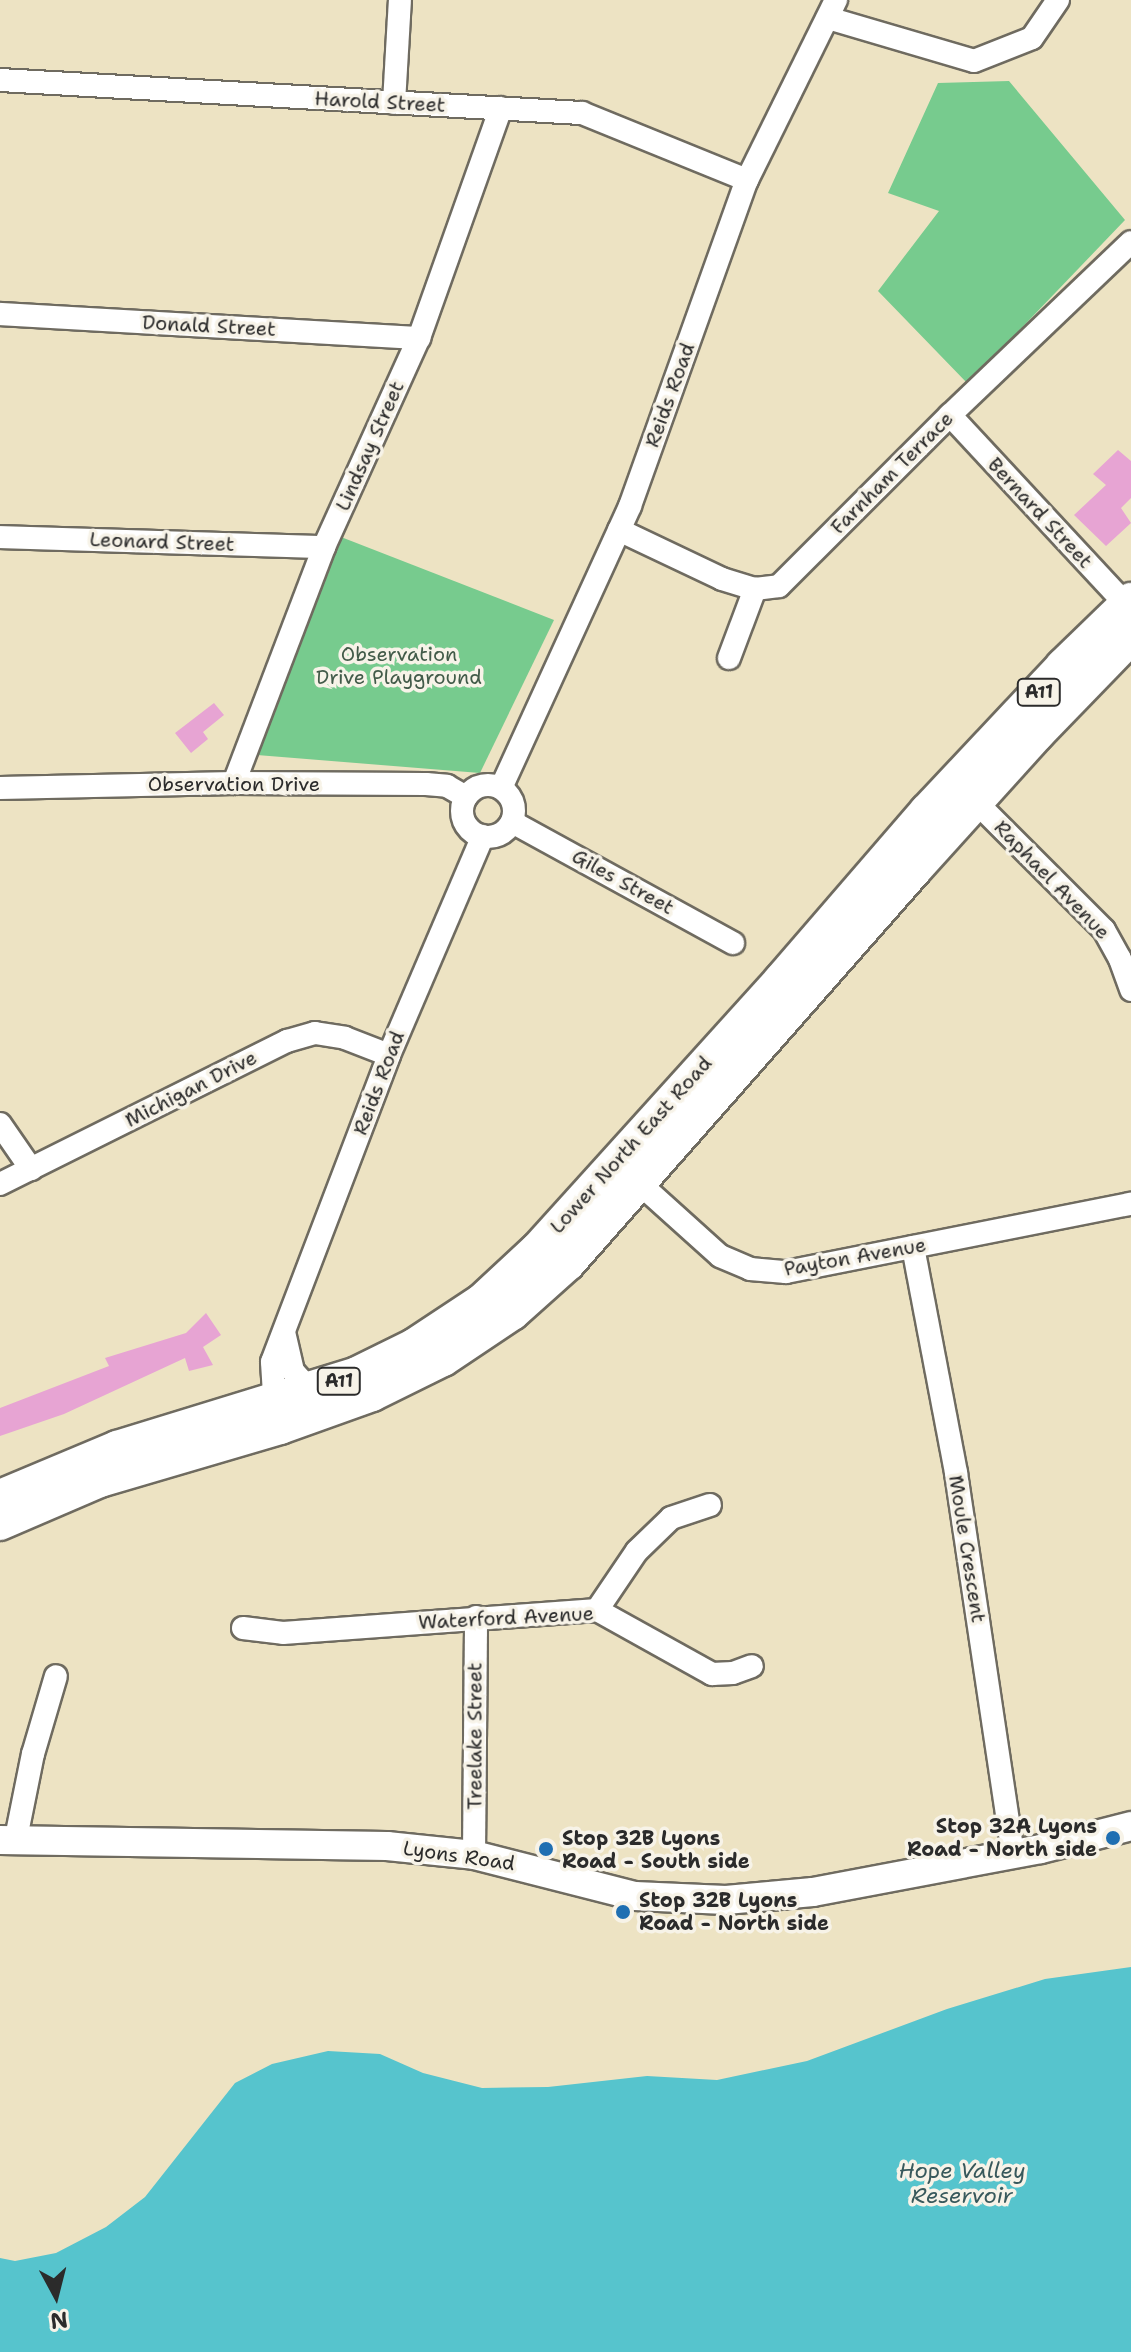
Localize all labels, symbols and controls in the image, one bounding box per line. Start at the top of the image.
street label: Harold Street [314,87,446,117]
street label: Donald Street [142,311,276,341]
street label: Reids Road [640,340,700,450]
street label: Lindsay Street [331,377,409,515]
street label: Farnham Terrace [826,407,958,539]
street label: Bernard Street [983,453,1097,573]
street label: Leonard Street [89,527,235,557]
park label: Observation Drive Playground [316,643,482,690]
road number: A11 [1015,678,1063,706]
street label: Observation Drive [148,772,320,796]
street label: Raphael Avenue [989,816,1115,944]
street label: Giles Street [568,844,678,920]
street label: Reids Road [348,1028,410,1138]
street label: Michigan Drive [121,1045,261,1133]
street label: Lower North East Road [545,1051,717,1239]
street label: Payton Avenue [782,1233,928,1281]
road number: A11 [315,1367,363,1395]
street label: Moule Crescent [943,1474,991,1624]
street label: Waterford Avenue [418,1601,594,1635]
street label: Treelake Street [463,1662,487,1810]
place label: Stop 32A Lyons Road - North side [907,1814,1097,1861]
place label: Stop 32B Lyons Road - South side [562,1826,750,1873]
marker: Stop 32A Lyons Road - North side [1104,1829,1122,1847]
street label: Lyons Road [402,1836,516,1876]
marker: Stop 32B Lyons Road - South side [537,1840,555,1858]
place label: Stop 32B Lyons Road - North side [639,1888,829,1935]
marker: Stop 32B Lyons Road - North side [614,1903,632,1921]
water label: Hope Valley Reservoir [898,2157,1026,2208]
north arrow [16,2256,96,2336]
text: N [49,2305,69,2336]

